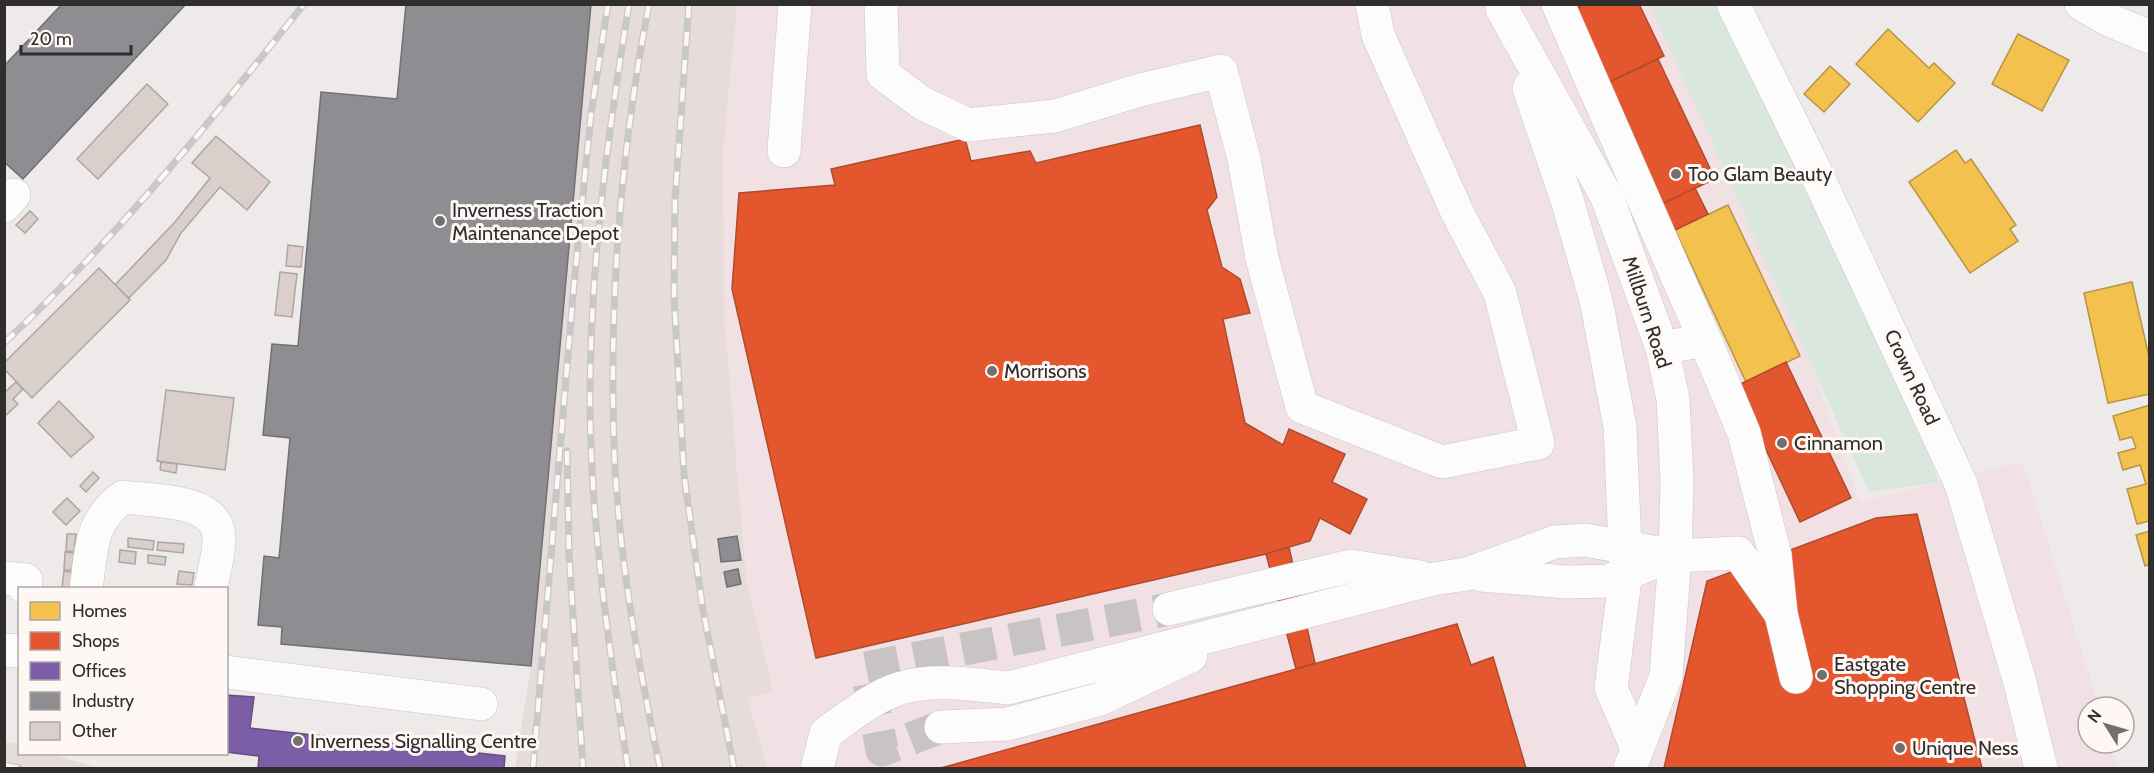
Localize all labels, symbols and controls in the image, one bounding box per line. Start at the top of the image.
scale bar [21,18,130,56]
text: 20 m [30,28,72,50]
place label: Too Glam Beauty [1688,162,1832,186]
marker: Too Glam Beauty [1669,167,1683,181]
place label: Inverness Traction Maintenance Depot [452,198,619,245]
marker: Inverness Traction Maintenance Depot [433,214,447,228]
street label: Millburn Road [1618,253,1676,371]
street label: Crown Road [1879,325,1945,429]
place label: Morrisons [1004,359,1087,383]
marker: Morrisons [985,364,999,378]
place label: Cinnamon [1794,431,1883,455]
marker: Cinnamon [1775,436,1789,450]
legend [18,587,228,755]
text: Homes [72,600,127,622]
text: Shops [72,630,120,652]
place label: Eastgate Shopping Centre [1834,652,1976,699]
text: Offices [72,660,126,682]
marker: Eastgate Shopping Centre [1815,668,1829,682]
text: Industry [72,690,134,712]
north arrow [2076,695,2136,755]
text: N [2083,706,2105,727]
text: Other [72,720,117,742]
place label: Inverness Signalling Centre [310,729,537,753]
marker: Inverness Signalling Centre [291,734,305,748]
place label: Unique Ness [1912,736,2019,760]
marker: Unique Ness [1893,741,1907,755]

